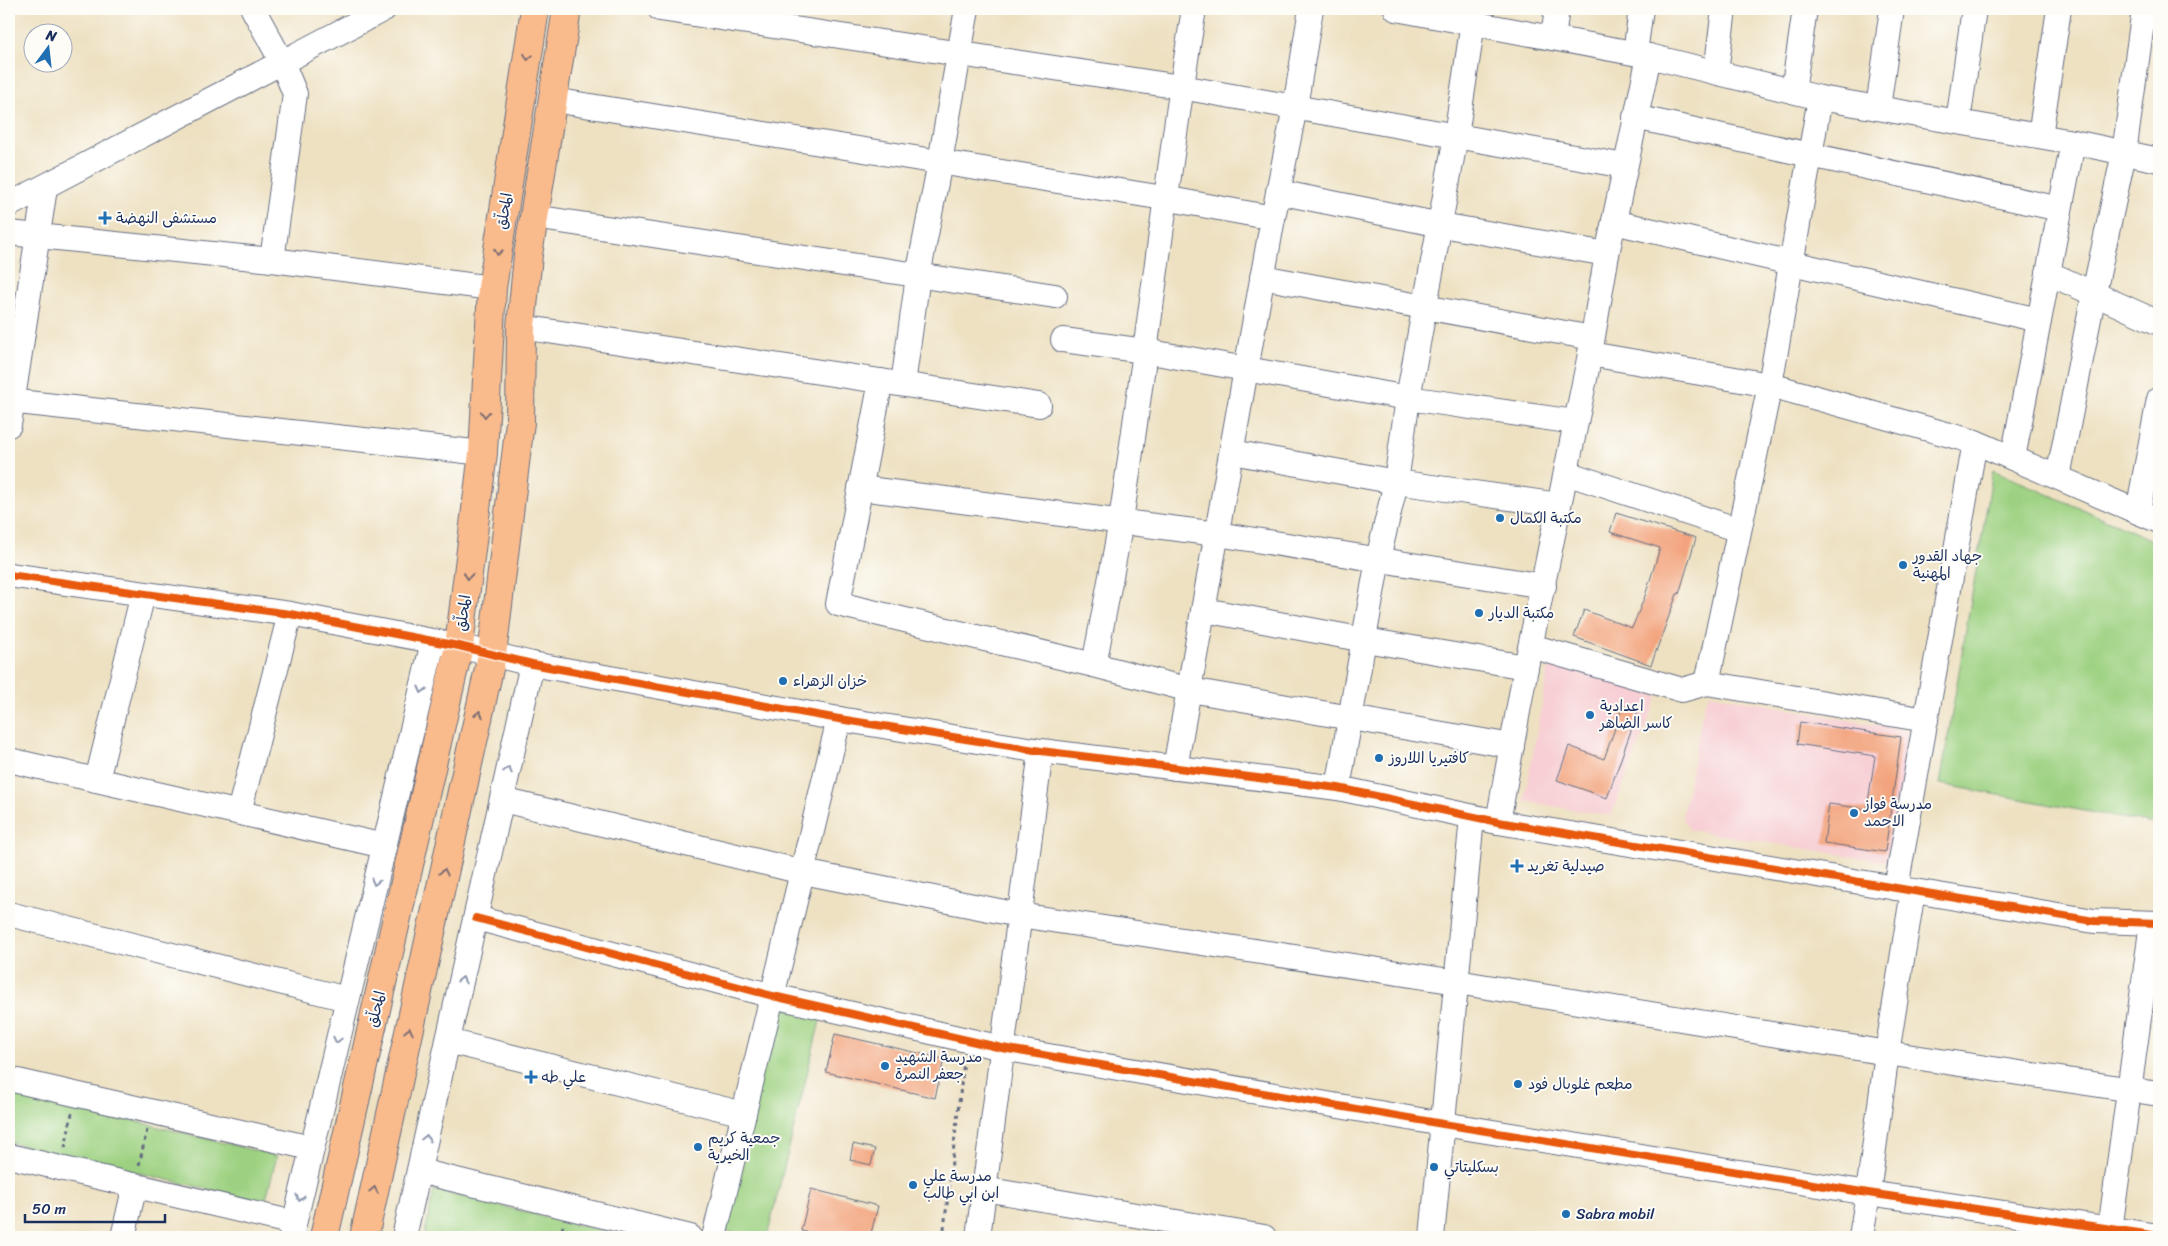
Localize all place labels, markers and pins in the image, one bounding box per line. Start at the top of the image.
place label: مستشفى النهضة [116,205,217,231]
marker: مستشفى النهضة [98,211,112,225]
place label: مكتبة الكمال [1510,505,1582,531]
marker: مكتبة الكمال [1494,512,1506,524]
place label: جهاد القدور المهنية [1912,543,1982,586]
marker: جهاد القدور المهنية [1897,559,1909,571]
place label: مكتبة الديار [1488,600,1554,626]
marker: مكتبة الديار [1473,607,1485,619]
place label: خزان الزهراء [793,668,867,694]
marker: خزان الزهراء [777,675,789,687]
place label: اعدادية كاسر الضاهر [1598,693,1673,736]
marker: اعدادية كاسر الضاهر [1584,709,1596,721]
place label: كافتيريا اللاروز [1388,745,1469,771]
marker: كافتيريا اللاروز [1373,752,1385,764]
place label: مدرسة فواز الاحمد [1863,791,1932,834]
marker: مدرسة فواز الاحمد [1848,807,1860,819]
place label: صيدلية تغريد [1527,853,1605,879]
marker: صيدلية تغريد [1511,860,1523,872]
place label: مدرسة الشهيد جعفر النمرة [895,1044,982,1087]
marker: مدرسة الشهيد جعفر النمرة [879,1060,891,1072]
place label: علي طه [541,1064,586,1090]
marker: علي طه [525,1071,537,1083]
place label: مطعم غلوبال فود [1528,1071,1633,1097]
marker: مطعم غلوبال فود [1512,1078,1524,1090]
place label: جمعية كريم الخيرية [708,1125,781,1168]
marker: جمعية كريم الخيرية [692,1141,704,1153]
place label: بسكليتاتي [1444,1154,1499,1180]
marker: بسكليتاتي [1428,1161,1440,1173]
place label: مدرسة علي ابن ابي طالب [923,1163,999,1206]
marker: مدرسة علي ابن ابي طالب [907,1179,919,1191]
place label: Sabra mobil [1576,1201,1655,1227]
marker: Sabra mobil [1560,1208,1572,1220]

